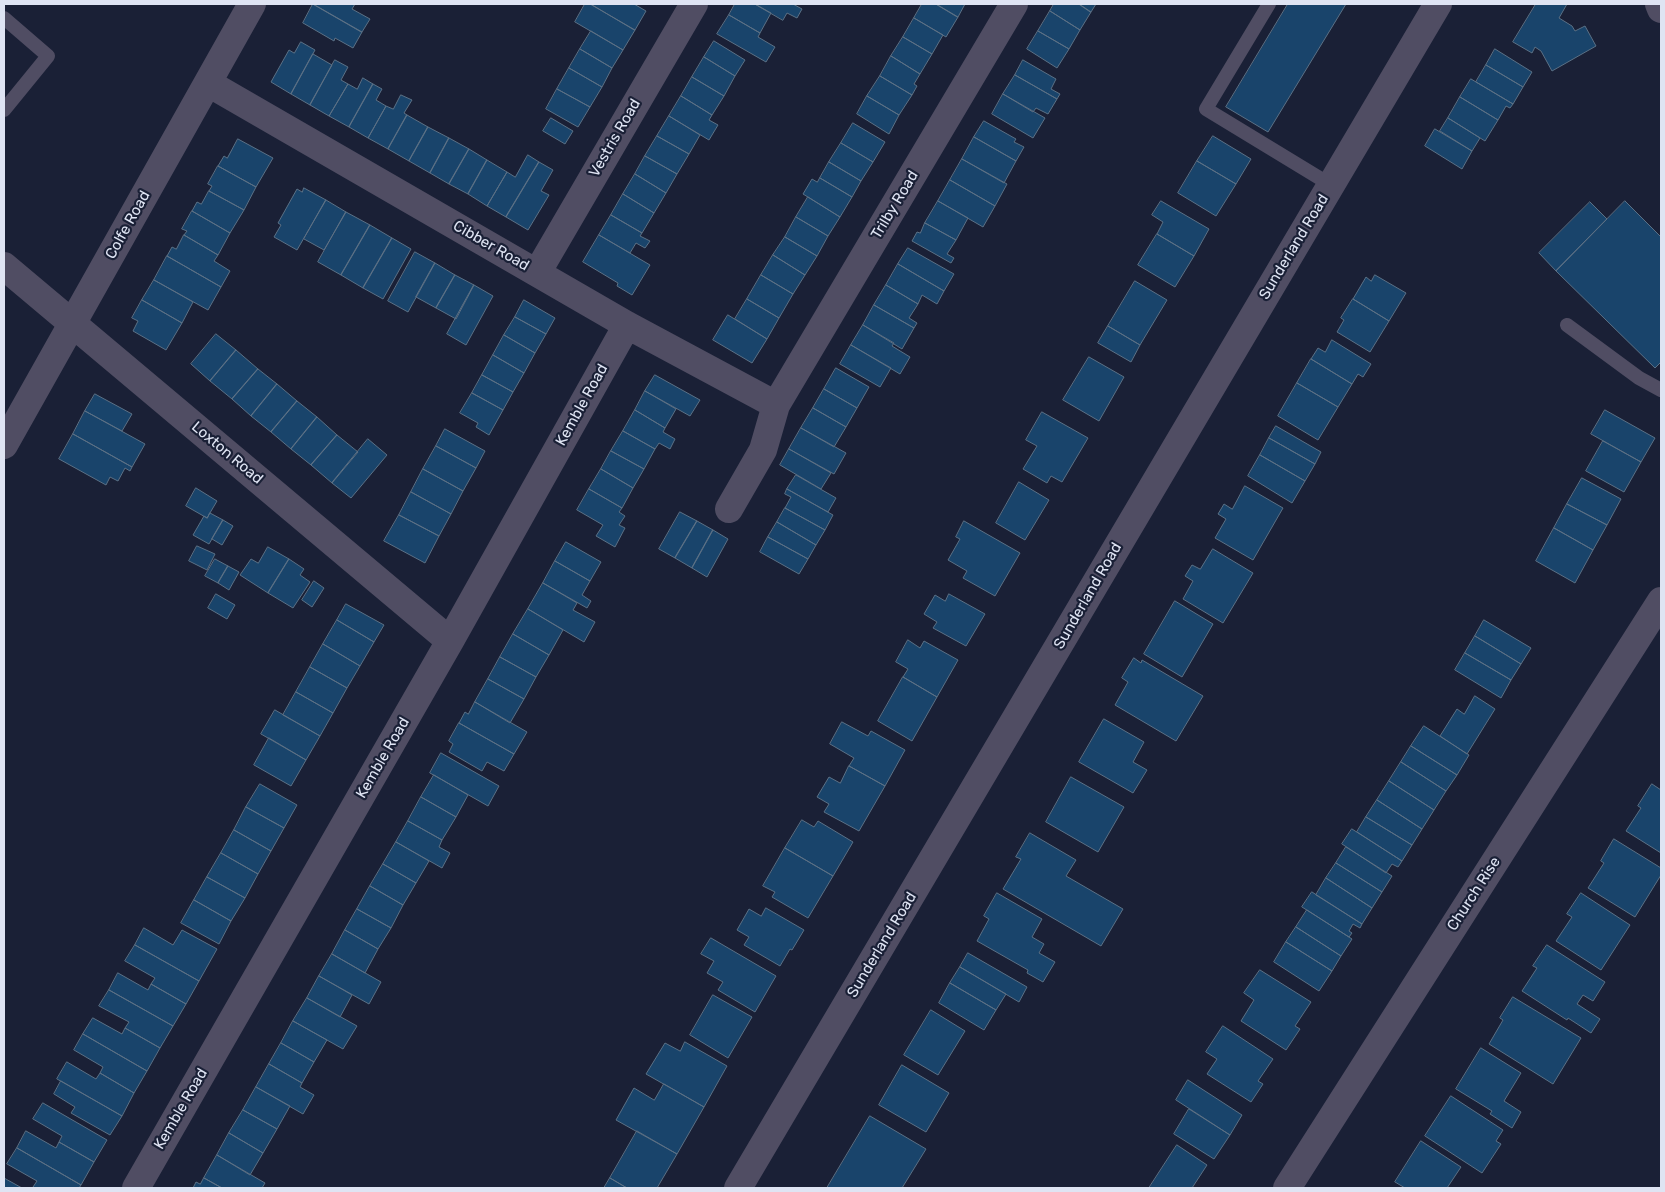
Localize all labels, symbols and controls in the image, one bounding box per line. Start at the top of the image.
street label: Vestris Road [585,96,645,180]
street label: Trilby Road [868,168,922,242]
street label: Colfe Road [102,188,154,262]
street label: Sunderland Road [1255,191,1333,303]
street label: Cibber Road [450,217,532,275]
street label: Kemble Road [552,361,612,449]
street label: Loxton Road [188,418,266,488]
street label: Sunderland Road [1050,540,1126,652]
street label: Kemble Road [353,714,413,802]
street label: Church Rise [1443,854,1505,934]
street label: Sunderland Road [843,889,921,1001]
street label: Kemble Road [151,1065,211,1153]

